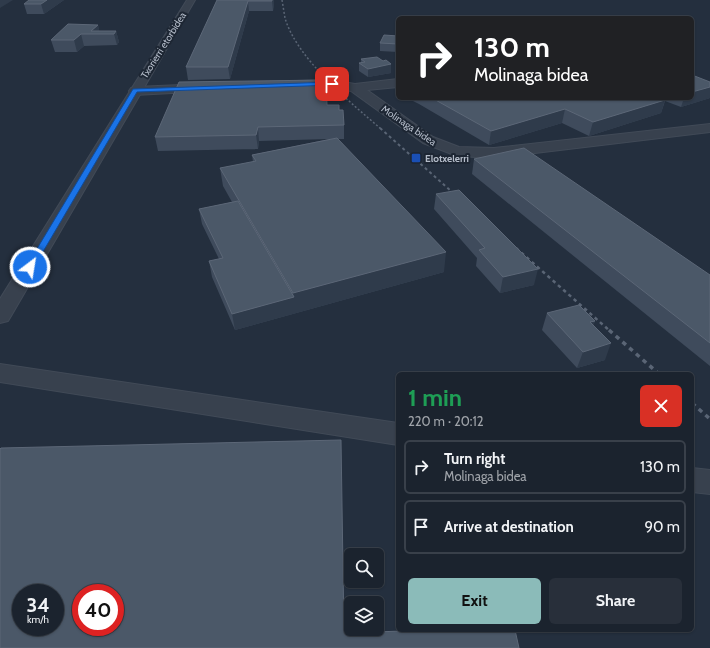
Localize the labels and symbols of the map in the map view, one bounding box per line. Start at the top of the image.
street label: Txorierri etorbidea [138,9,189,81]
pin [315,67,349,101]
street label: Molinaga bidea [379,102,439,149]
marker: Elotxelerri [410,152,422,164]
place label: Elotxelerri [425,152,469,165]
position arrow [9.0,246,51.0,288]
speed limit sign: 40 [72,584,124,636]

